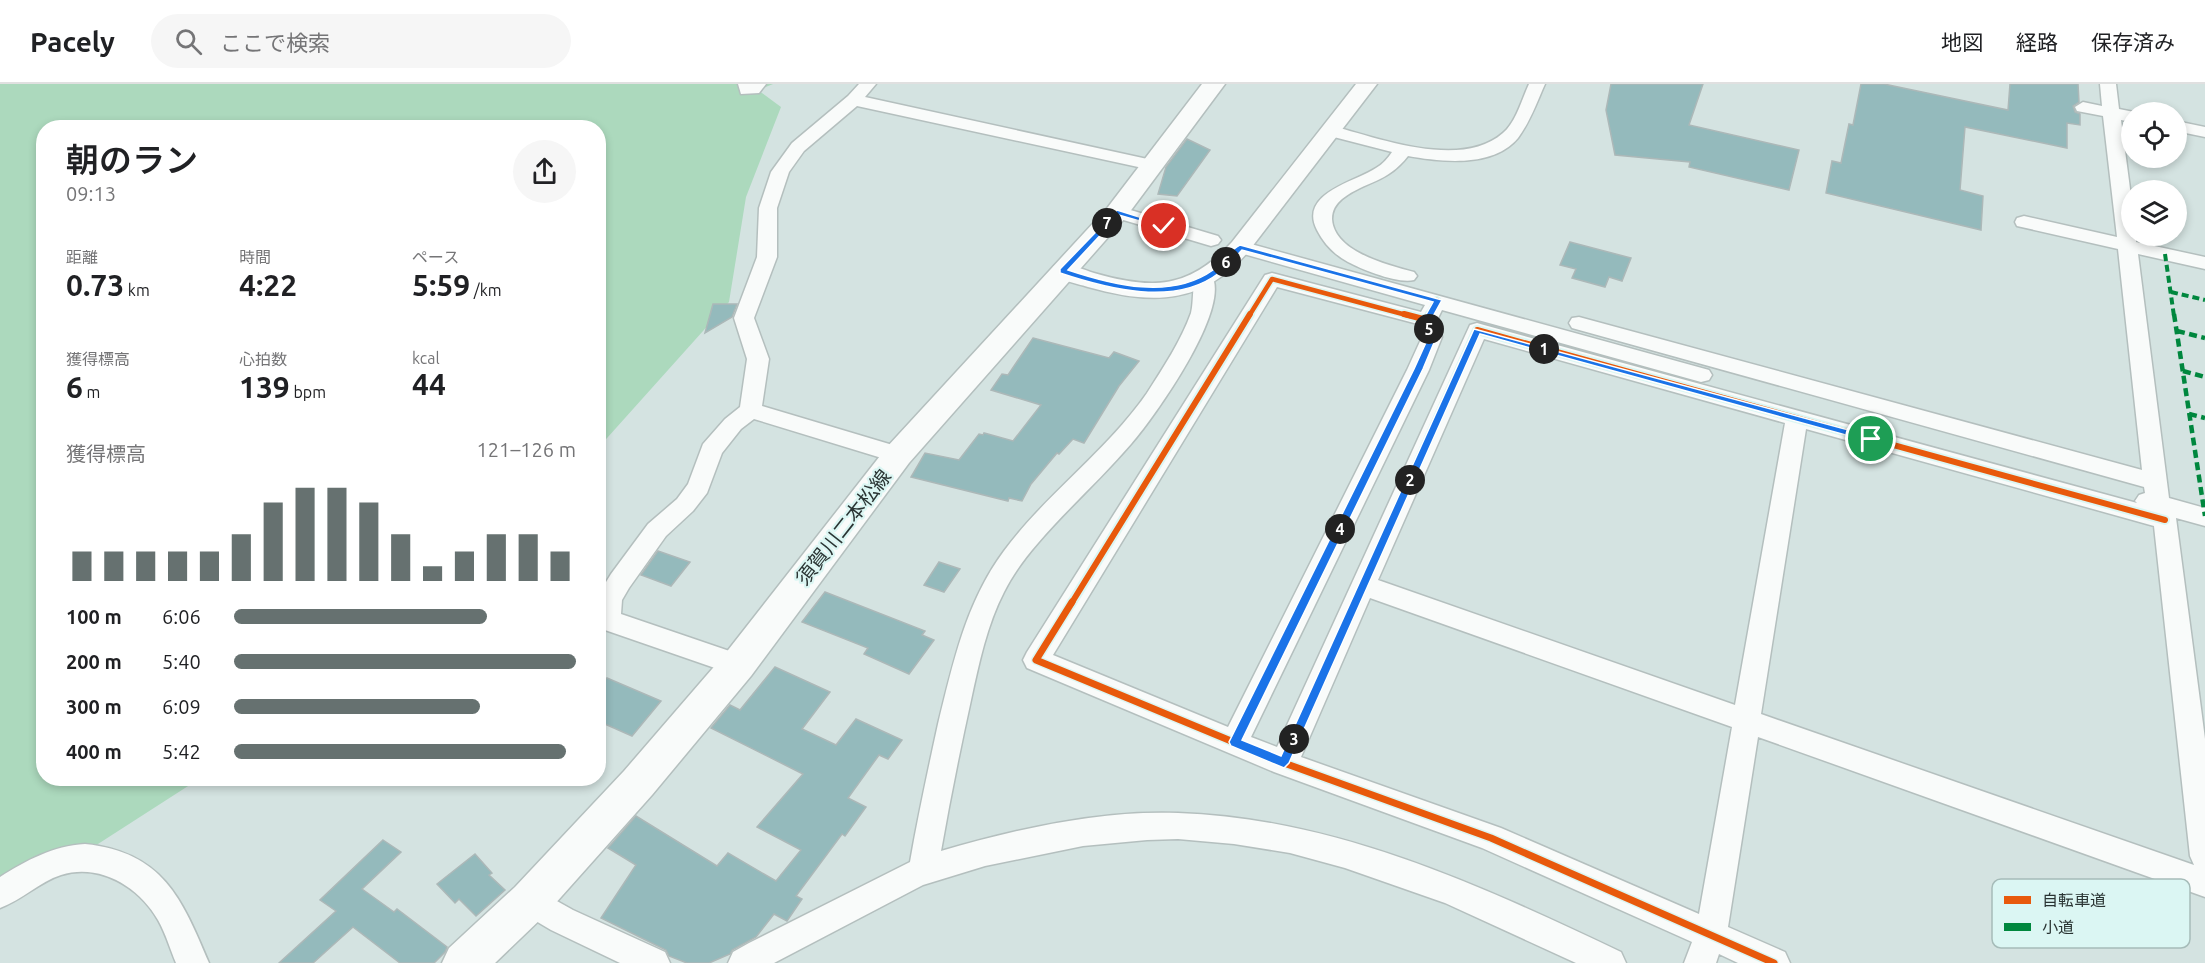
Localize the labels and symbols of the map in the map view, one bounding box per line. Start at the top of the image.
pin [1138,200,1189,251]
pin: 7 [1092,208,1122,238]
pin: 6 [1211,247,1241,277]
pin: 5 [1414,314,1444,344]
pin: 1 [1529,334,1559,364]
pin [1845,413,1896,464]
street label: 須賀川二本松線 [791,465,895,589]
pin: 2 [1395,465,1425,495]
pin: 4 [1325,514,1355,544]
pin: 3 [1279,724,1309,754]
legend [1992,879,2190,948]
text: 自転車道 [2042,891,2106,909]
text: 小道 [2042,918,2074,936]

